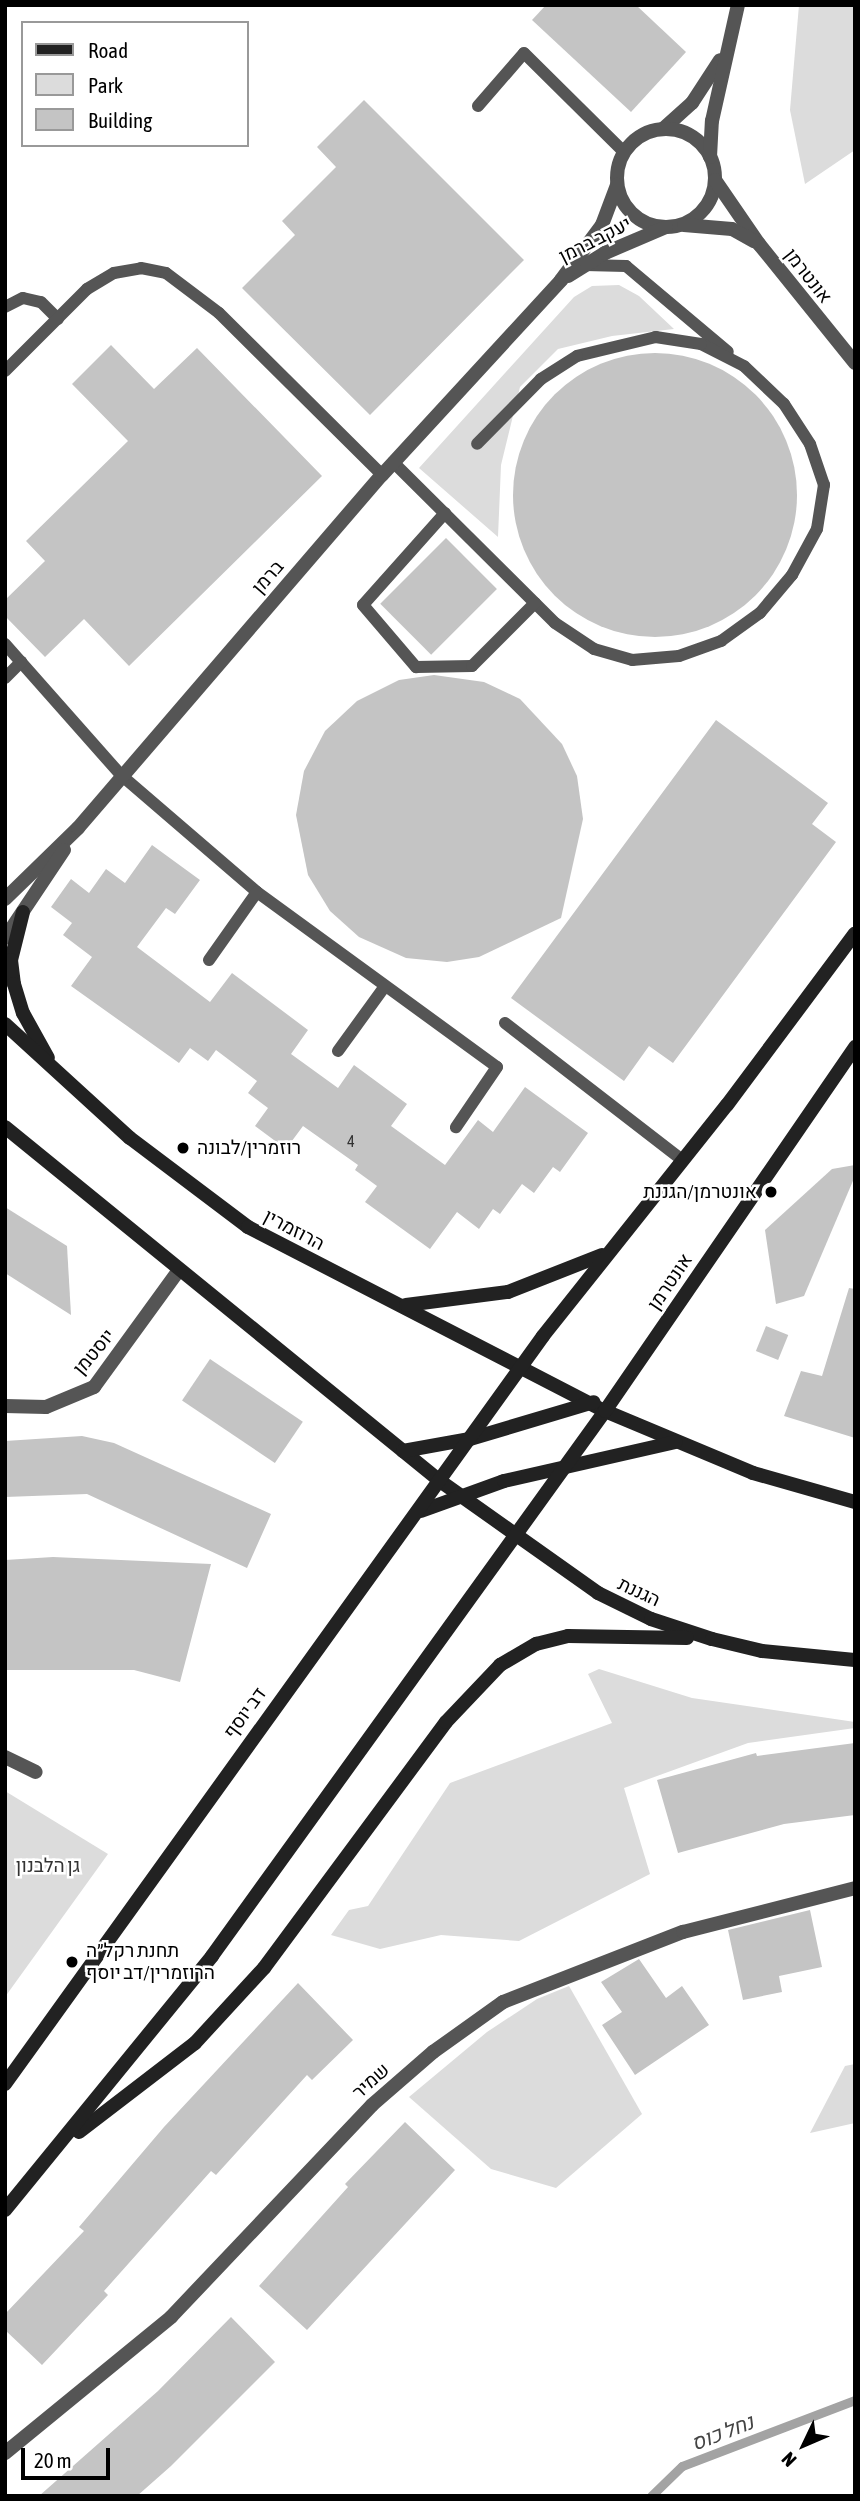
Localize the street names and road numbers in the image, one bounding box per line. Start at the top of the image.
street label: יעקב ברמן [555,212,635,268]
street label: אונטרמן [780,244,836,308]
street label: ברמן [247,556,289,598]
street label: הרוזמרין [260,1205,328,1255]
street label: אונטרמן [643,1249,697,1315]
street label: יוסטמן [68,1324,120,1380]
street label: הגננת [614,1572,664,1612]
street label: דב יוסף [219,1683,271,1743]
street label: שמיר [348,2058,394,2104]

